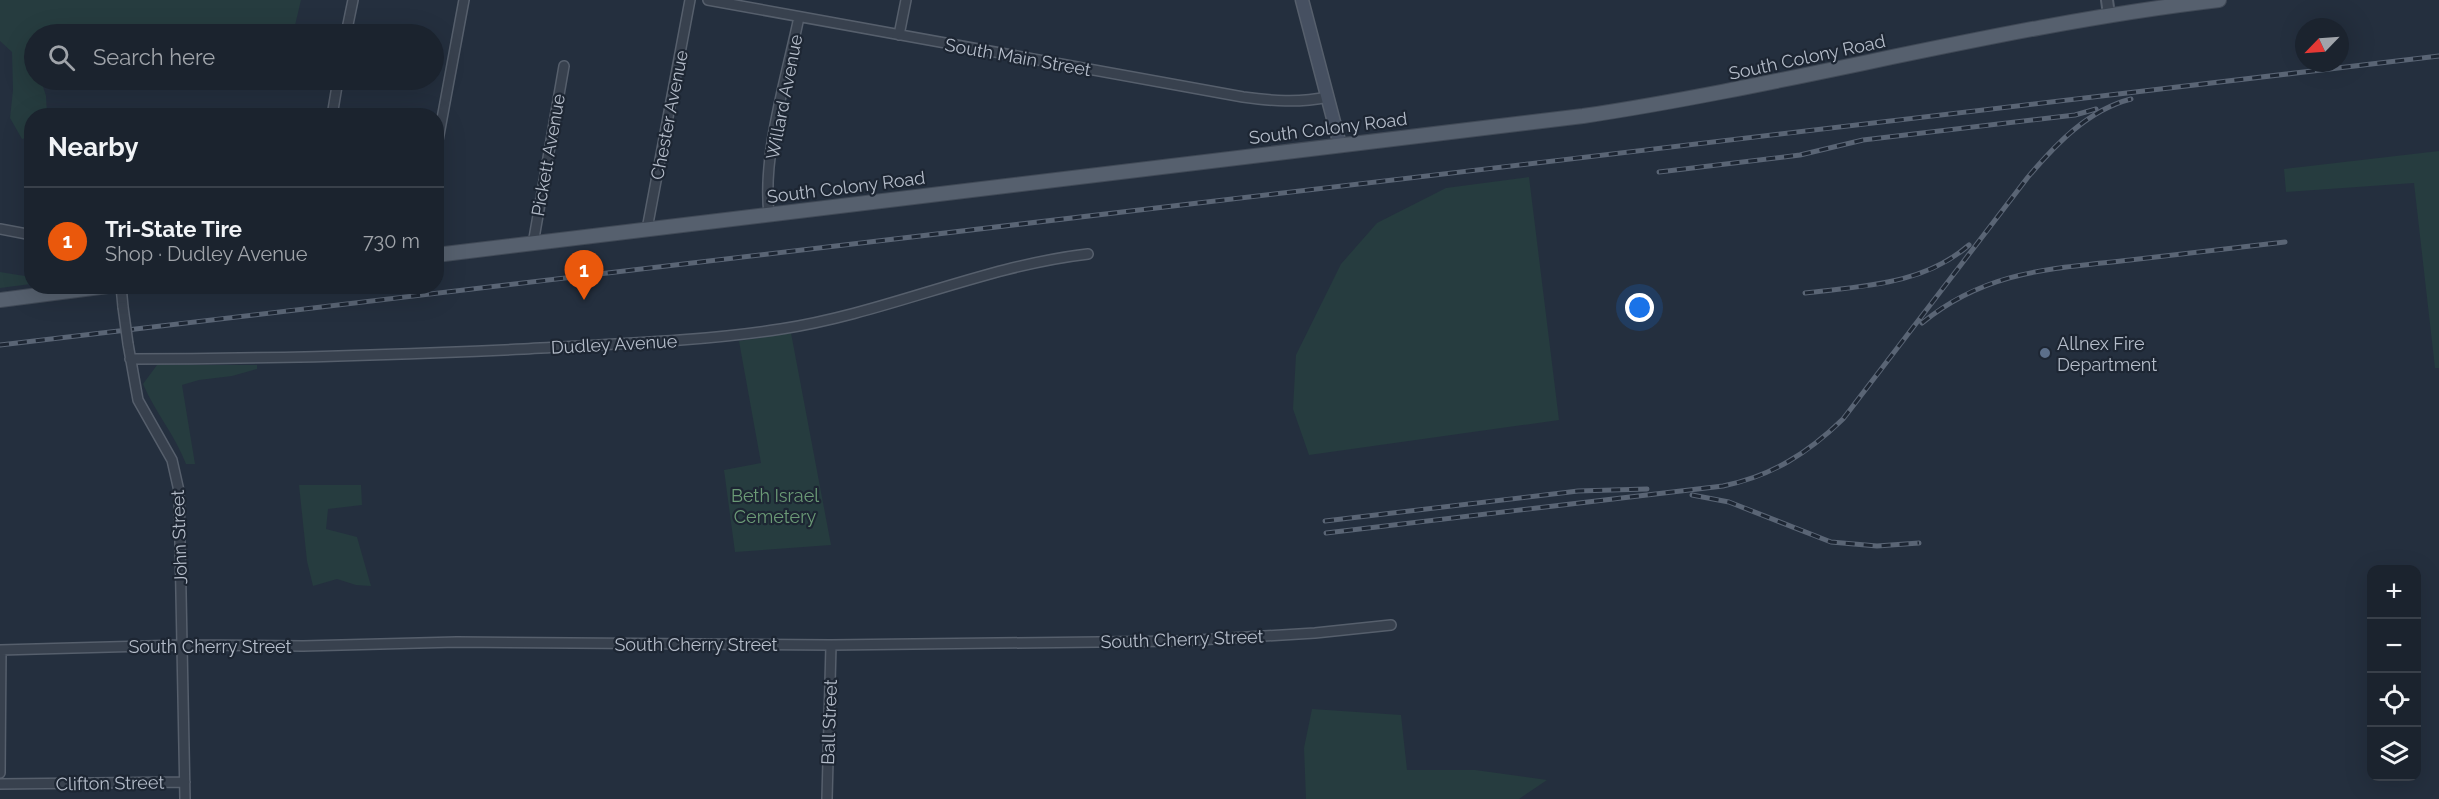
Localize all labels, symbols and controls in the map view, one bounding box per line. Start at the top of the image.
north arrow [2295,18,2349,72]
search box [24,24,444,90]
street label: South Colony Road [1727,30,1887,84]
street label: Willard Avenue [762,32,806,161]
street label: South Main Street [943,34,1093,80]
icon: search [45,41,78,74]
text: Search here [93,44,215,70]
street label: Chester Avenue [646,48,692,182]
street label: Pickett Avenue [527,92,569,218]
street label: South Colony Road [1248,108,1408,148]
text: Nearby [48,132,138,162]
street label: South Colony Road [766,167,926,207]
text: Tri-State Tire [105,216,242,242]
text: 1 [63,229,72,253]
text: 730 m [363,229,420,253]
text: Shop · Dudley Avenue [105,242,308,266]
pin: 1 [564,250,604,300]
your location [1625,293,1654,322]
street label: Dudley Avenue [550,330,678,358]
place label: Allnex Fire Department [2057,333,2157,375]
marker: Allnex Fire Department [2038,346,2052,360]
park label: Beth Israel Cemetery [731,485,819,527]
street label: John Street [167,489,191,585]
map controls [2367,565,2421,781]
button: + [2367,565,2421,619]
button: − [2367,619,2421,673]
street label: South Cherry Street [1100,626,1264,652]
street label: South Cherry Street [614,634,778,655]
street label: South Cherry Street [128,636,292,657]
button: locate [2367,673,2421,727]
street label: Ball Street [817,679,841,765]
button: layers [2367,727,2421,781]
street label: Clifton Street [55,772,165,794]

